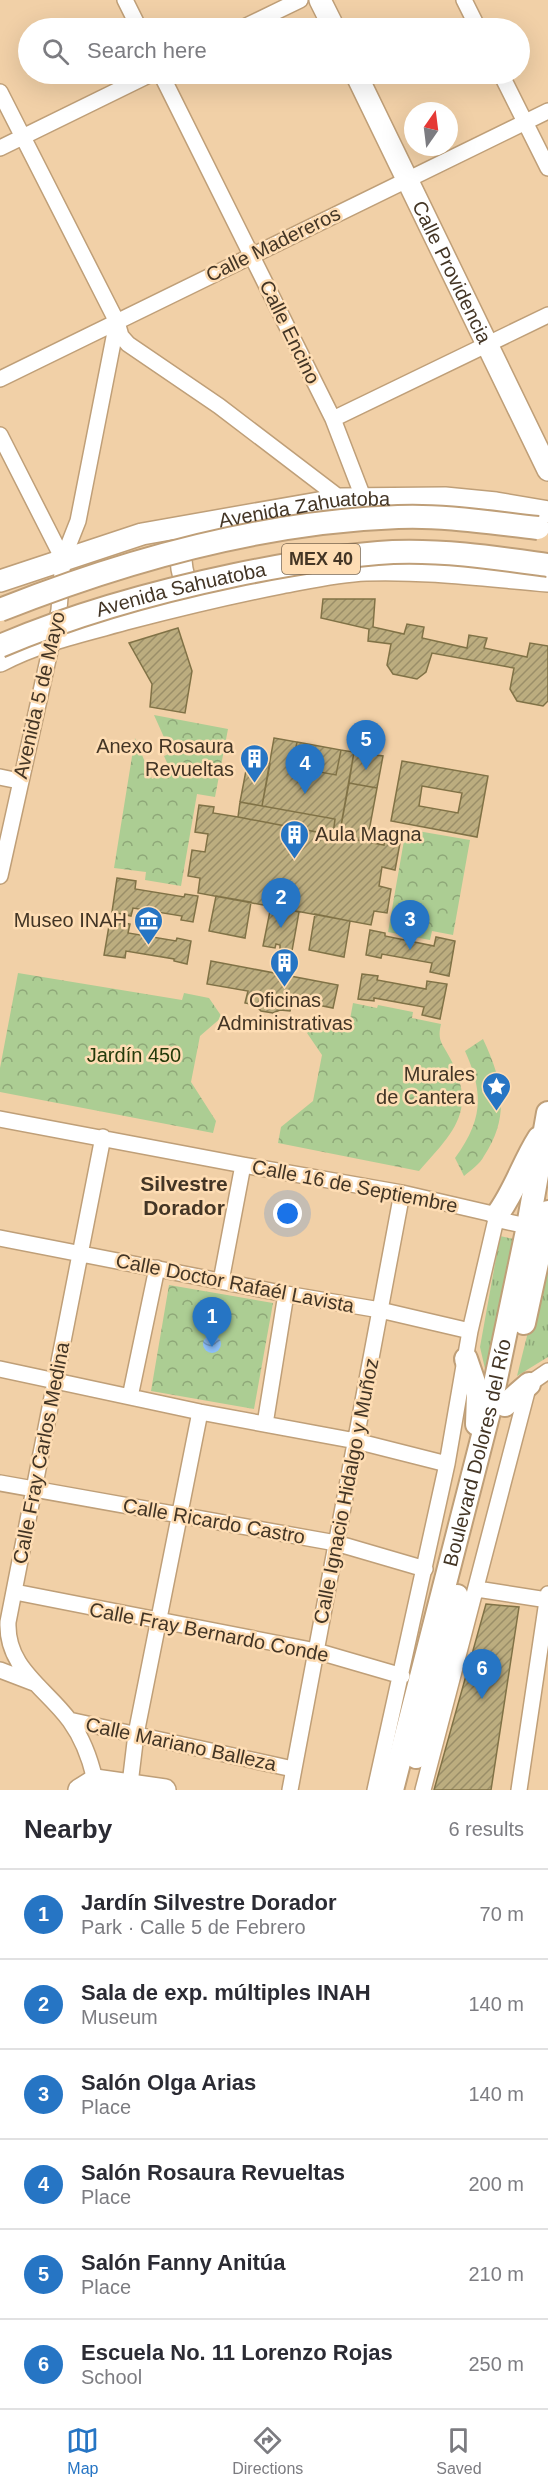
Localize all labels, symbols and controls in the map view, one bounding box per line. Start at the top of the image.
search box [18,18,530,84]
icon: search [39,35,72,68]
text: Search here [87,38,207,63]
north arrow [404,102,458,156]
street label: Calle Providencia [408,197,496,348]
street label: Calle Madereros [202,202,344,286]
street label: Calle Encino [255,277,325,387]
street label: Avenida Zahuatoba [217,488,391,531]
road number: MEX 40 [282,544,360,574]
street label: Avenida Sahuatoba [93,558,269,621]
street label: Avenida 5 de Mayo [9,609,69,781]
pin: 5 [346,720,386,770]
place label: Anexo Rosaura Revueltas [96,735,235,780]
building icon: Anexo Rosaura Revueltas [239,742,271,784]
pin: 4 [286,744,324,794]
building icon: Aula Magna [278,818,310,860]
place label: Aula Magna [315,823,423,845]
pin: 2 [262,878,300,928]
pin: 3 [390,900,430,950]
museum icon: Museo INAH [132,904,164,946]
place label: Museo INAH [14,909,127,931]
building icon: Oficinas Administrativas [269,946,301,988]
place label: Oficinas Administrativas [217,989,353,1034]
park label: Jardín 450 [87,1044,181,1066]
place label: Murales de Cantera [376,1063,476,1108]
place icon: Murales de Cantera [480,1070,512,1112]
street label: Calle 16 de Septiembre [250,1155,460,1217]
district label: Silvestre Dorador [140,1172,228,1219]
your location [273,1199,302,1228]
street label: Calle Doctor Rafaél Lavista [114,1249,357,1317]
pin: 1 [192,1298,232,1347]
street label: Boulevard Dolores del Río [439,1337,515,1569]
street label: Calle Fray Carlos Medina [9,1339,73,1566]
street label: Calle Ignacio Hidalgo y Muñoz [309,1356,383,1626]
street label: Calle Ricardo Castro [121,1494,307,1548]
street label: Calle Fray Bernardo Conde [87,1598,331,1666]
pin: 6 [462,1650,502,1699]
street label: Calle Mariano Balleza [84,1713,279,1775]
text: Nearby [24,1814,112,1844]
text: 6 results [448,1818,524,1840]
text: Jardín Silvestre Dorador [81,1890,337,1915]
text: 1 [38,1903,49,1925]
text: 70 m [480,1903,524,1925]
text: Park · Calle 5 de Febrero [81,1916,306,1938]
text: Sala de exp. múltiples INAH [81,1980,371,2005]
text: 2 [38,1993,49,2015]
text: 140 m [468,1993,524,2015]
text: Museum [81,2006,158,2028]
text: Salón Olga Arias [81,2070,256,2095]
text: 3 [38,2083,49,2105]
text: 140 m [468,2083,524,2105]
text: Place [81,2096,131,2118]
text: Salón Rosaura Revueltas [81,2160,345,2185]
text: 4 [38,2173,49,2195]
text: 200 m [468,2173,524,2195]
text: Place [81,2186,131,2208]
text: Salón Fanny Anitúa [81,2250,286,2275]
text: 5 [38,2263,49,2285]
text: 210 m [468,2263,524,2285]
text: Place [81,2276,131,2298]
text: Escuela No. 11 Lorenzo Rojas [81,2340,393,2365]
text: 6 [38,2353,49,2375]
text: 250 m [468,2353,524,2375]
text: School [81,2366,142,2388]
tab: Map [66,2424,99,2478]
tab: Directions [232,2424,303,2478]
tab: Saved [436,2424,482,2478]

